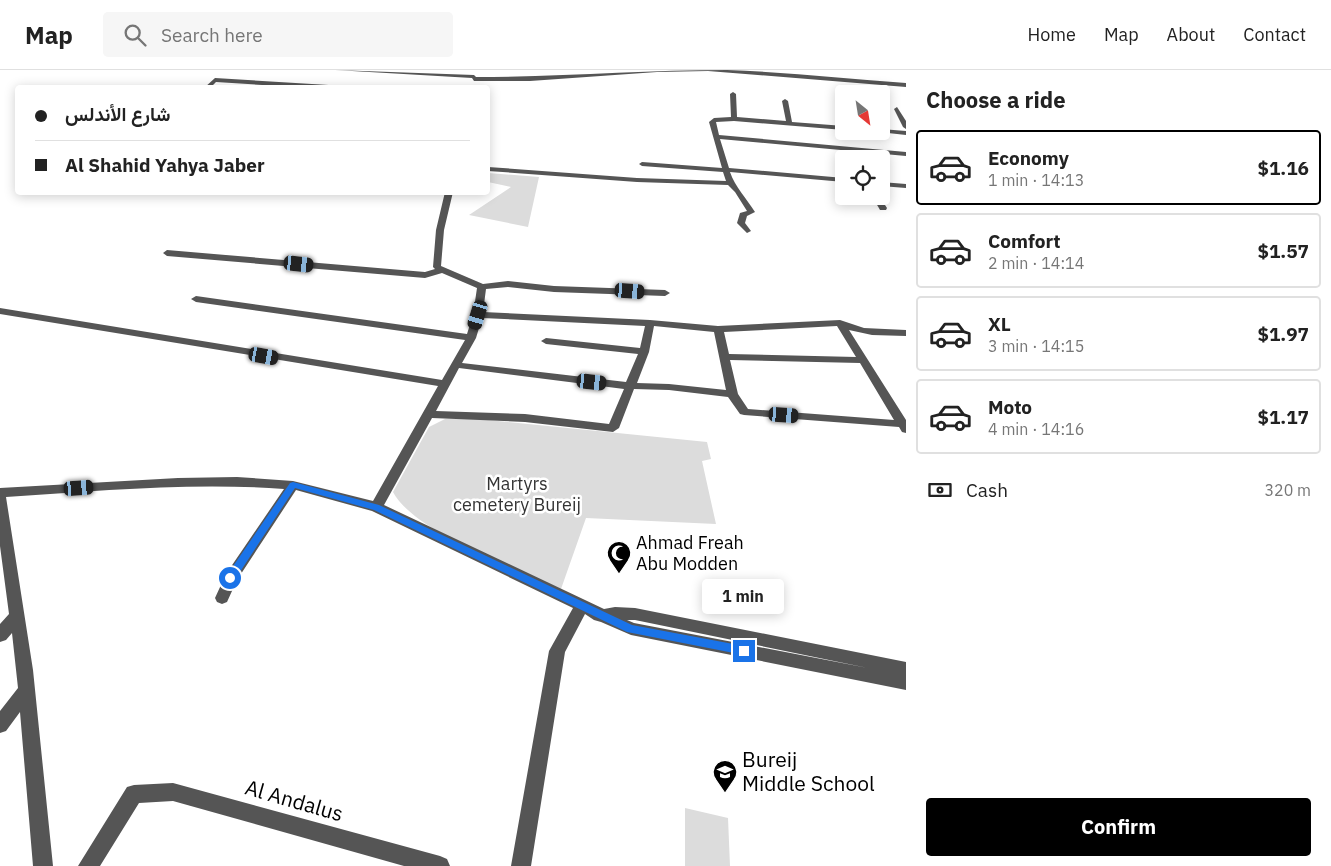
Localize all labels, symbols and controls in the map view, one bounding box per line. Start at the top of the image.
search box [103,12,453,57]
text: Map [25,19,73,51]
icon: search [121,21,149,49]
text: Search here [161,23,263,47]
text: Home [1028,23,1076,46]
text: Map [1104,23,1139,46]
text: About [1167,23,1215,46]
text: Contact [1243,23,1306,46]
north arrow [835,85,890,140]
map controls [835,85,890,205]
text: Choose a ride [926,85,1066,114]
text: شارع الأندلس [65,102,170,126]
icon: car [928,145,973,190]
text: Economy [988,146,1069,170]
button: locate [835,150,890,205]
text: Al Shahid Yahya Jaber [65,153,265,177]
text: $1.16 [1257,156,1309,180]
text: 1 min · 14:13 [988,170,1084,190]
icon: car [928,228,973,273]
text: Comfort [988,229,1061,253]
text: $1.57 [1257,239,1309,263]
text: 2 min · 14:14 [988,253,1084,273]
car [283,255,314,273]
car [614,282,645,300]
car [466,298,489,332]
icon: car [928,311,973,356]
text: XL [988,312,1011,336]
text: $1.97 [1257,322,1309,346]
text: 3 min · 14:15 [988,336,1084,356]
car [247,346,280,366]
car [576,373,607,391]
icon: car [928,394,973,439]
text: Moto [988,395,1032,419]
text: $1.17 [1257,405,1309,429]
car [768,406,799,424]
text: 4 min · 14:16 [988,419,1084,439]
park label: Martyrs cemetery Bureij [453,472,581,516]
icon: cash [926,476,954,504]
text: Cash [966,478,1008,502]
car [63,479,94,497]
text: 320 m [1264,480,1311,500]
place label: Ahmad Freah Abu Modden [636,531,744,575]
mosque icon: Ahmad Freah Abu Modden [606,540,632,574]
route start [219,567,241,589]
callout: 1 min [703,578,785,614]
text: 1 min [722,586,764,606]
route end [733,640,755,662]
place label: Bureij Middle School [742,745,875,797]
school or university icon: Bureij Middle School [712,759,738,793]
street label: Al Andalus [242,773,347,827]
button: Confirm [926,798,1311,856]

